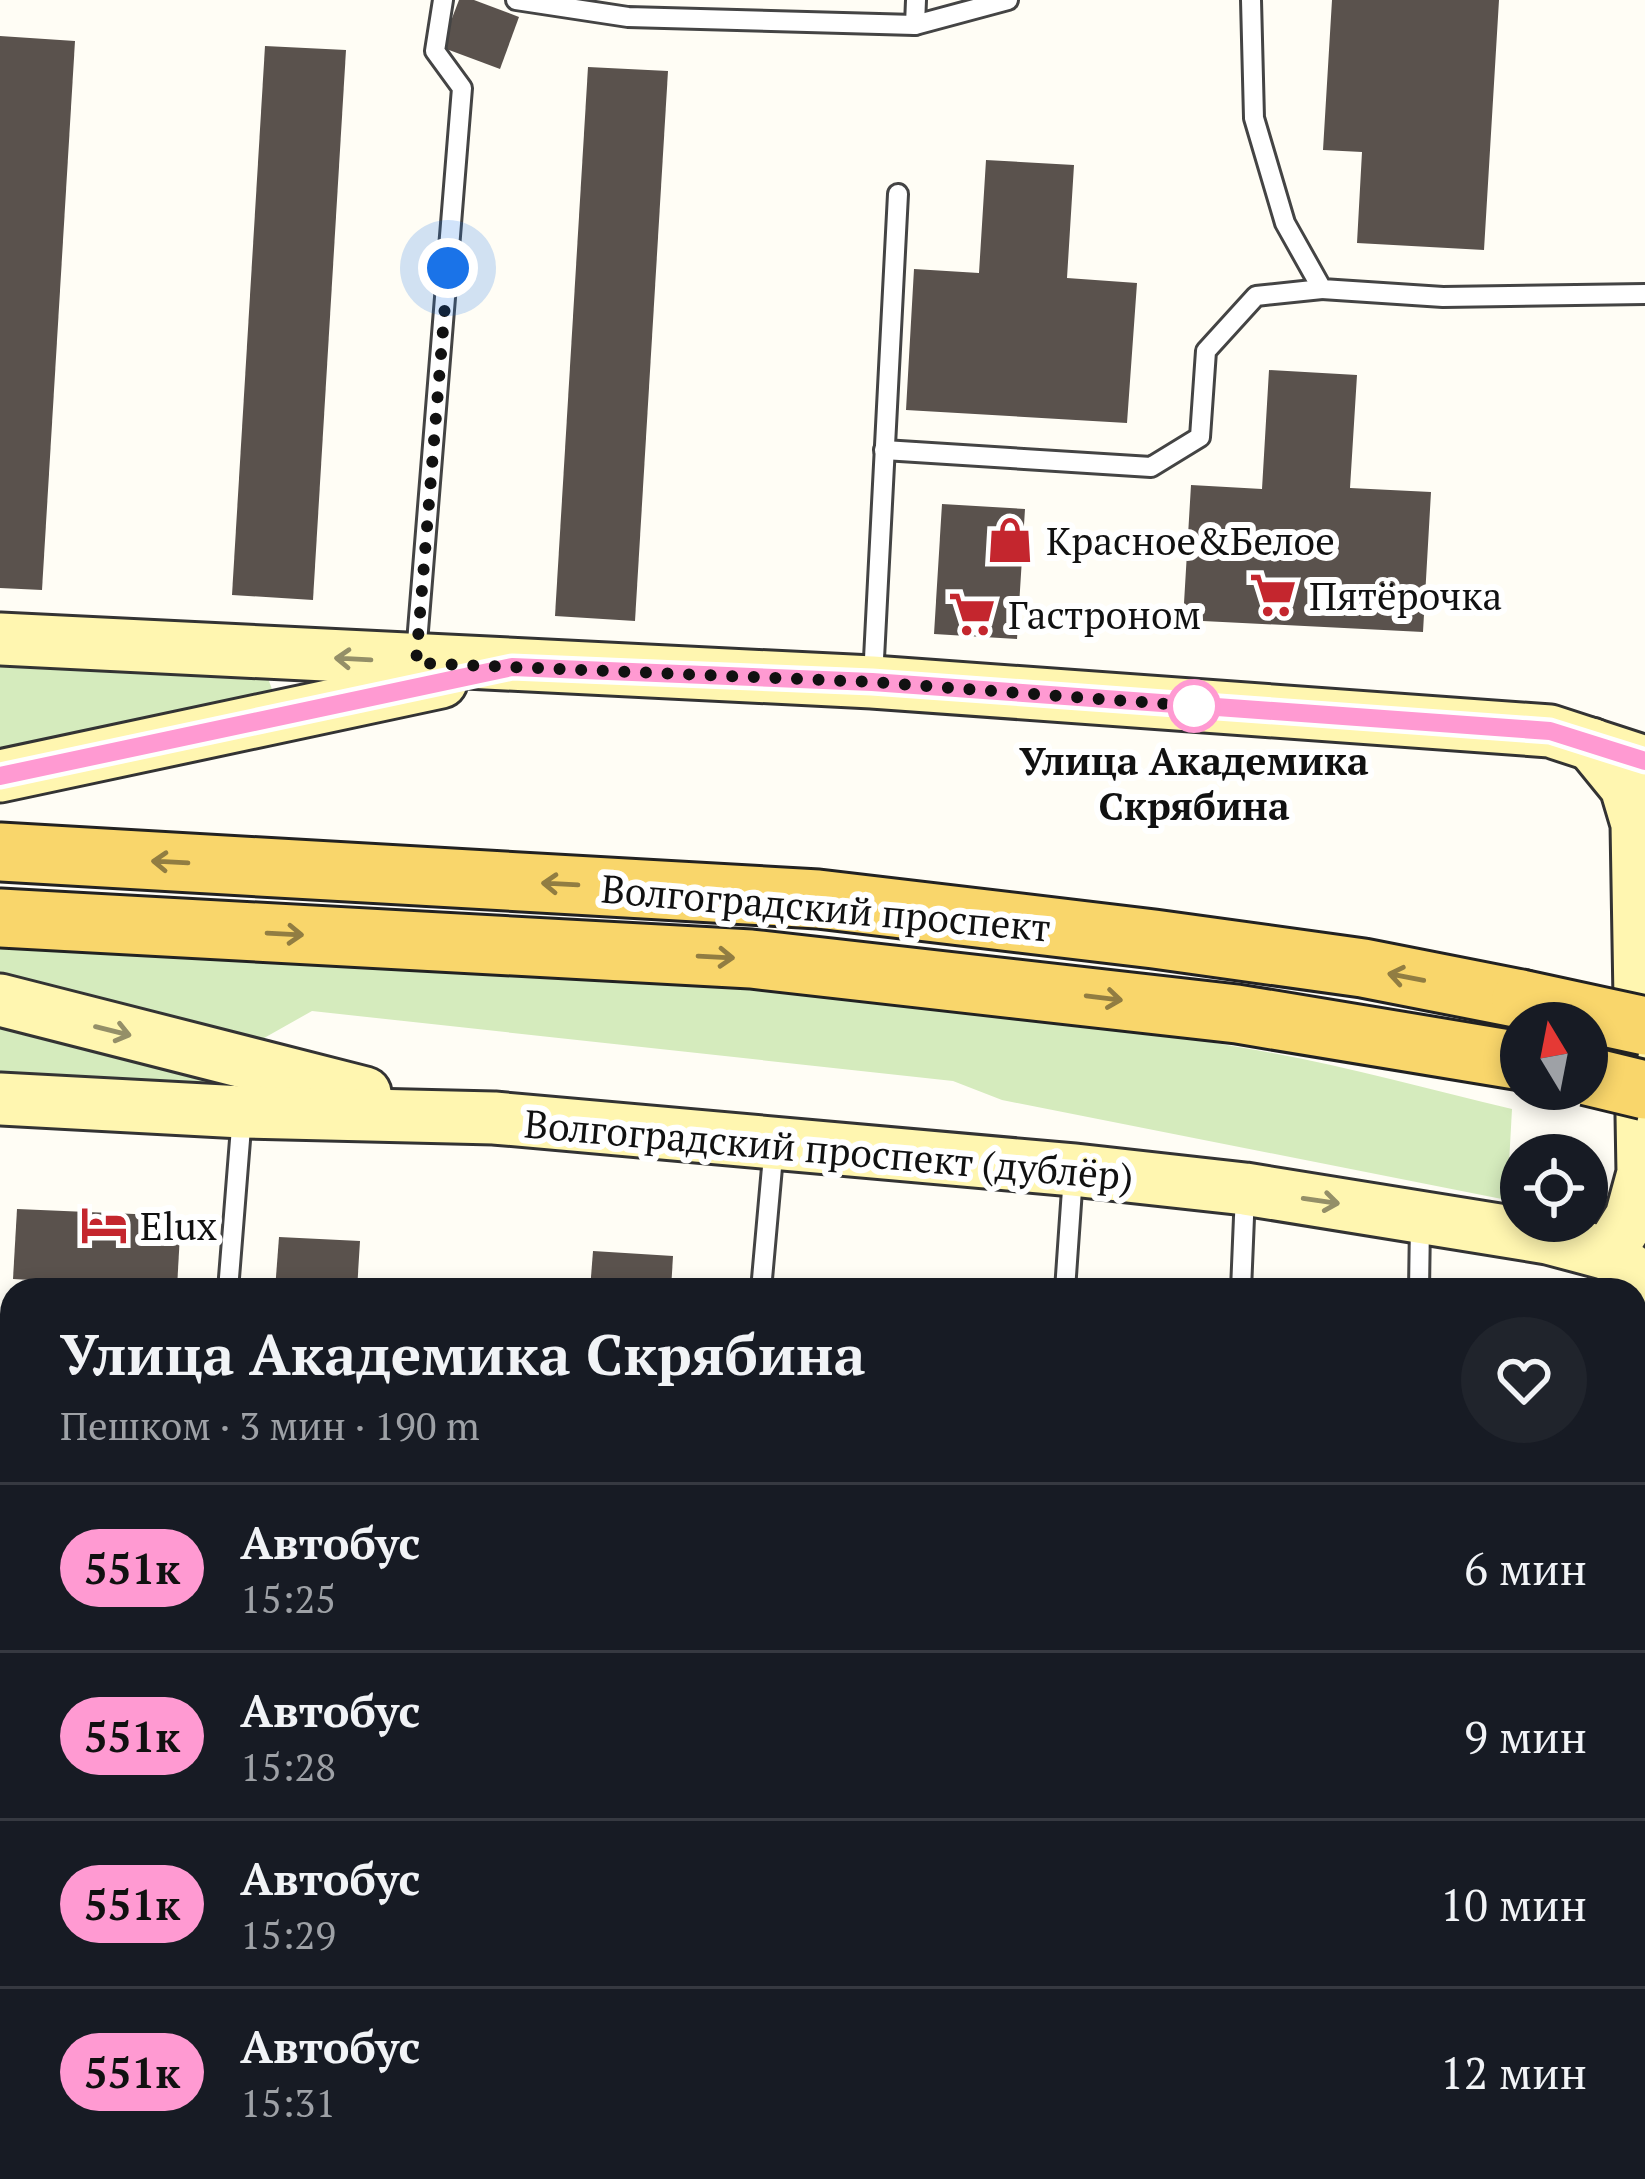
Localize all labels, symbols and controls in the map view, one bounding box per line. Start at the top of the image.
your location [418,238,478,298]
place label: Красное&Белое [1046,514,1335,566]
shop icon: Красное&Белое [985,515,1035,565]
place label: Пятёрочка [1309,569,1502,621]
supermarket icon: Пятёрочка [1248,570,1298,620]
place label: Гастроном [1008,588,1201,640]
supermarket icon: Гастроном [947,589,997,639]
one-way arrow [334,647,373,670]
marker: Улица Академика Скрябина [1169,681,1219,731]
place label: Улица Академика Скрябина [1019,734,1369,831]
one-way arrow [151,850,190,873]
street label: Волгоградский проспект [599,861,1053,953]
one-way arrow [541,872,580,895]
one-way arrow [265,923,304,946]
one-way arrow [696,946,735,969]
one-way arrow [1387,965,1426,987]
one-way arrow [1084,988,1123,1010]
north arrow [1500,1002,1608,1110]
map controls [1500,1002,1608,1242]
one-way arrow [93,1021,131,1043]
street label: Волгоградский проспект (дублёр) [522,1096,1136,1202]
button: locate [1500,1134,1608,1242]
one-way arrow [1301,1190,1340,1213]
place label: Elux [140,1199,217,1251]
hotel icon: Elux [79,1200,129,1250]
text: Улица Академика Скрябина [60,1316,865,1391]
button: heart [1461,1317,1587,1443]
text: Пешком · 3 мин · 190 m [60,1399,480,1451]
text: Автобус [240,1512,420,1572]
text: 6 мин [1464,1538,1587,1598]
text: 551к [84,1540,180,1596]
text: 15:25 [240,1572,336,1624]
text: Автобус [240,1680,420,1740]
text: 9 мин [1464,1706,1587,1766]
text: 551к [84,1708,180,1764]
text: 15:28 [240,1740,336,1792]
text: Автобус [240,1848,420,1908]
text: 10 мин [1440,1874,1587,1934]
text: 551к [84,1876,180,1932]
text: 15:29 [240,1908,336,1960]
text: Автобус [240,2016,420,2076]
text: 12 мин [1440,2042,1587,2102]
text: 551к [84,2044,180,2100]
text: 15:31 [240,2076,336,2128]

